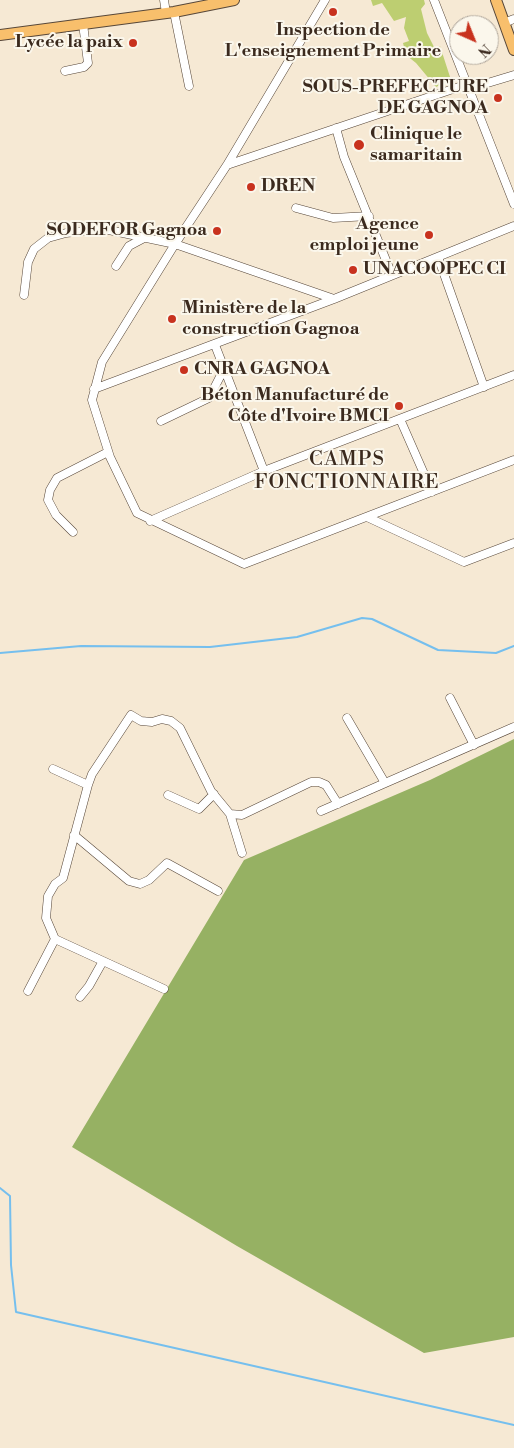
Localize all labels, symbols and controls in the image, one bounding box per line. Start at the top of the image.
marker: Inspection de L'enseignement Primaire [327,6,339,18]
north arrow [449,15,499,65]
place label: Inspection de L'enseignement Primaire [225,20,441,62]
place label: Lycée la paix [15,32,123,54]
marker: Lycée la paix [127,37,139,49]
text: N [473,40,494,60]
place label: SOUS-PREFECTURE DE GAGNOA [303,77,488,120]
marker: SOUS-PREFECTURE DE GAGNOA [492,92,504,104]
place label: Clinique le samaritain [370,124,462,166]
marker: Clinique le samaritain [352,138,366,152]
place label: DREN [261,176,315,198]
marker: DREN [245,181,257,193]
place label: Agence emploi jeune [309,214,419,256]
place label: SODEFOR Gagnoa [46,220,207,242]
marker: SODEFOR Gagnoa [211,225,223,237]
marker: Agence emploi jeune [423,229,435,241]
place label: UNACOOPEC CI [363,259,506,281]
marker: UNACOOPEC CI [347,264,359,276]
place label: Ministère de la construction Gagnoa [182,298,359,340]
marker: Ministère de la construction Gagnoa [166,313,178,325]
place label: CNRA GAGNOA [194,359,330,381]
marker: CNRA GAGNOA [178,364,190,376]
place label: Béton Manufacturé de Côte d'Ivoire BMCI [201,385,389,428]
marker: Béton Manufacturé de Côte d'Ivoire BMCI [393,400,405,412]
district label: CAMPS FONCTIONNAIRE [253,448,441,495]

